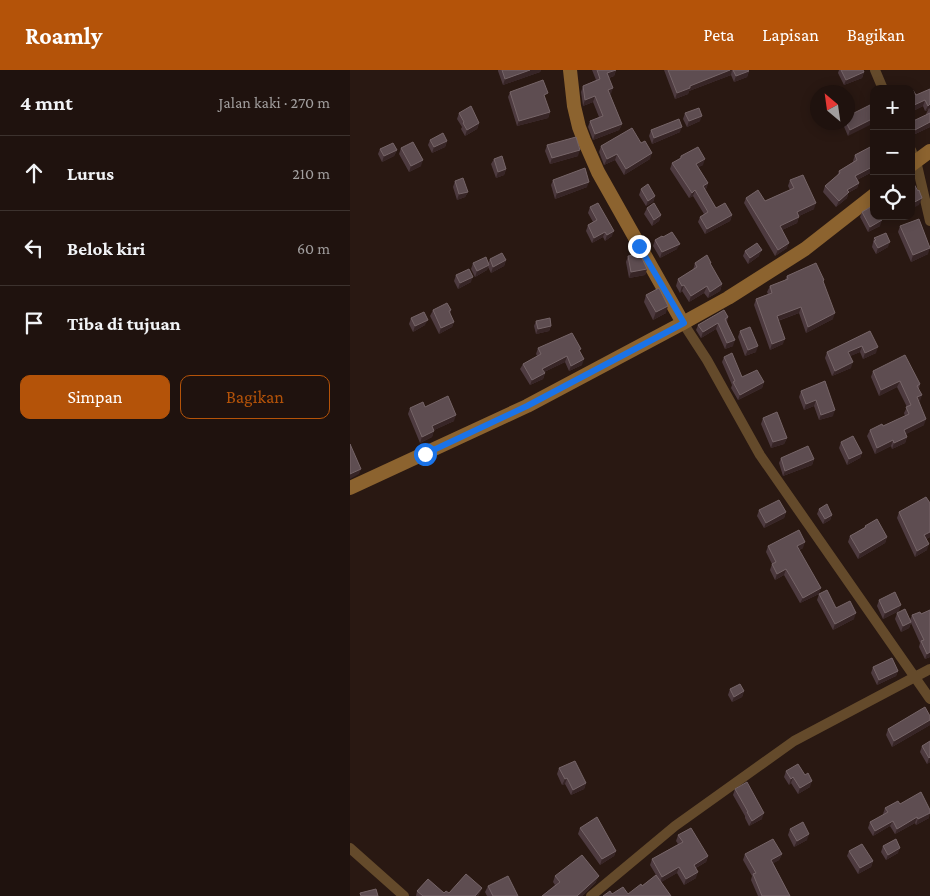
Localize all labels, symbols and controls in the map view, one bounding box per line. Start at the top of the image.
text: Roamly [25,22,102,49]
text: Peta [704,25,734,45]
text: Lapisan [762,25,819,45]
text: Bagikan [847,25,905,45]
north arrow [810,85,855,130]
map controls [870,85,915,220]
button: + [870,85,915,130]
text: 4 mnt [20,91,73,115]
text: Jalan kaki · 270 m [219,94,330,111]
button: − [870,130,915,175]
icon: ahead [20,159,48,187]
text: Lurus [67,163,114,184]
text: 210 m [292,165,330,182]
button: locate [870,175,915,220]
icon: left [20,234,48,262]
route end [628,235,651,258]
text: Belok kiri [67,238,145,259]
text: 60 m [297,240,330,257]
icon: arrive [20,309,48,337]
text: Tiba di tujuan [67,313,181,334]
button: Simpan [20,375,170,419]
button: Bagikan [180,375,330,419]
route start [414,443,437,466]

